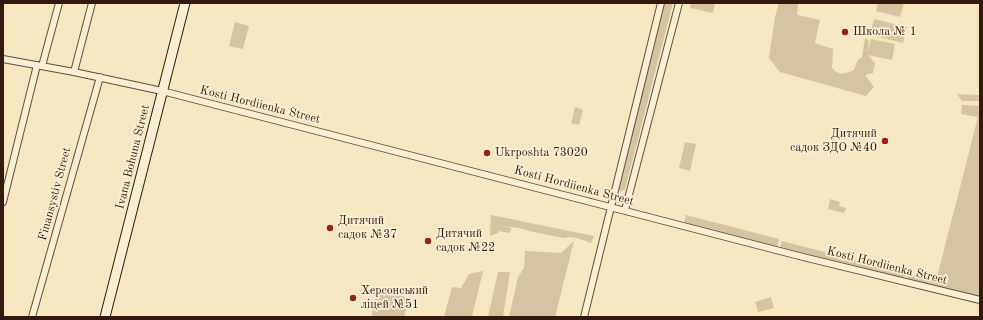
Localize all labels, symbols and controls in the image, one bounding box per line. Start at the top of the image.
place label: Школа № 1 [853,25,917,39]
marker: Школа № 1 [840,27,850,37]
street label: Kosti Hordiienka Street [198,83,322,127]
street label: Ivana Bohuna Street [113,103,153,211]
place label: Дитячий садок ЗДО №40 [790,127,877,155]
marker: Дитячий садок ЗДО №40 [880,136,890,146]
street label: Finansystiv Street [36,146,74,242]
place label: Ukrposhta 73020 [495,146,588,160]
marker: Ukrposhta 73020 [482,148,492,158]
street label: Kosti Hordiienka Street [513,163,635,209]
place label: Дитячий садок №37 [338,214,397,242]
marker: Дитячий садок №37 [325,223,335,233]
place label: Дитячий садок №22 [436,227,495,255]
marker: Дитячий садок №22 [423,236,433,246]
street label: Kosti Hordiienka Street [825,244,949,288]
place label: Херсонський ліцей №51 [361,284,428,312]
marker: Херсонський ліцей №51 [348,293,358,303]

